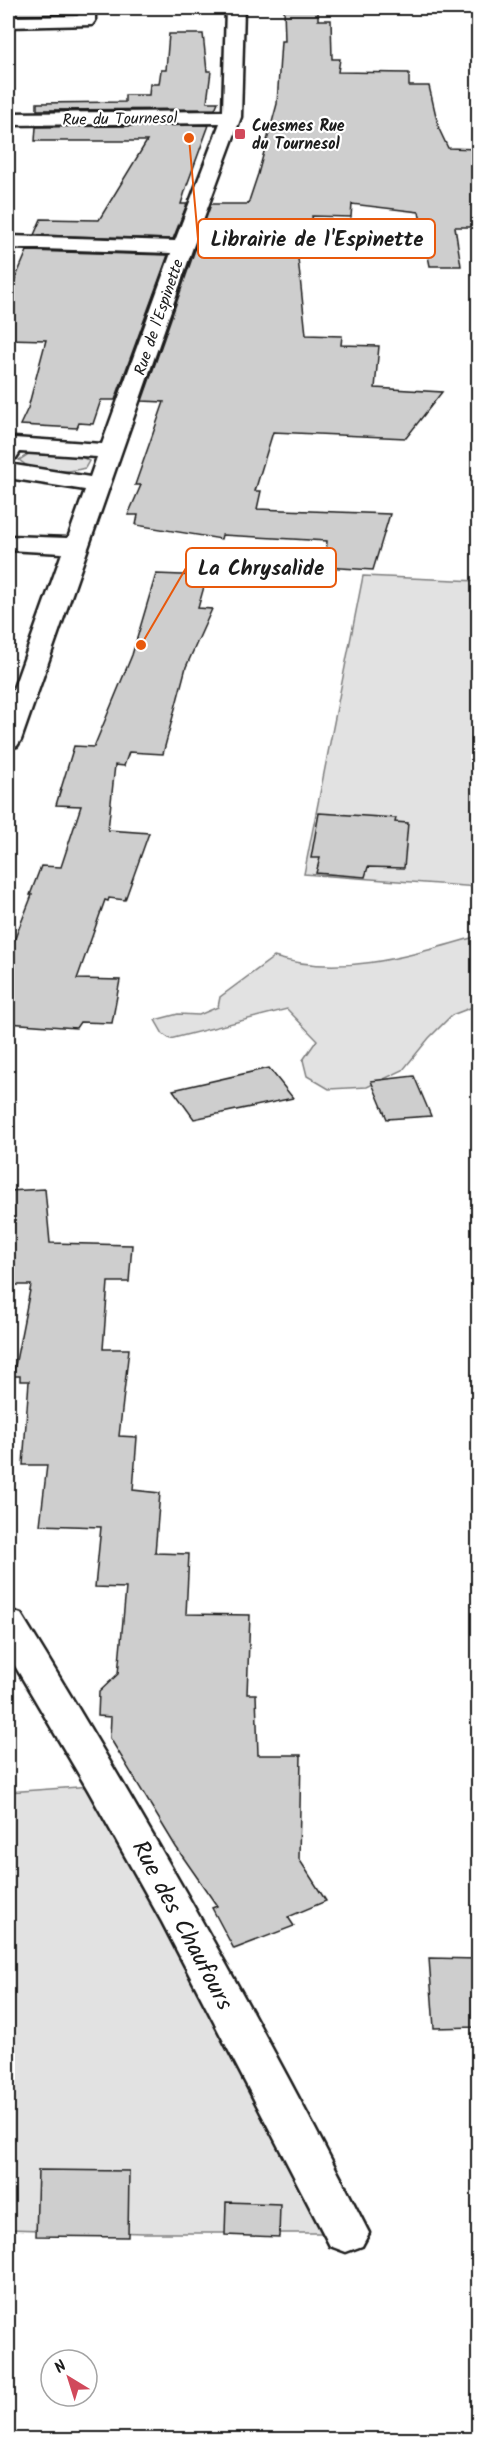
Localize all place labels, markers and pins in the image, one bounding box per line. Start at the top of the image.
place label: Cuesmes Rue du Tournesol [252,114,345,157]
marker: Cuesmes Rue du Tournesol [233,127,247,141]
callout: Librairie de l'Espinette [198,219,435,258]
callout: La Chrysalide [186,548,336,587]

